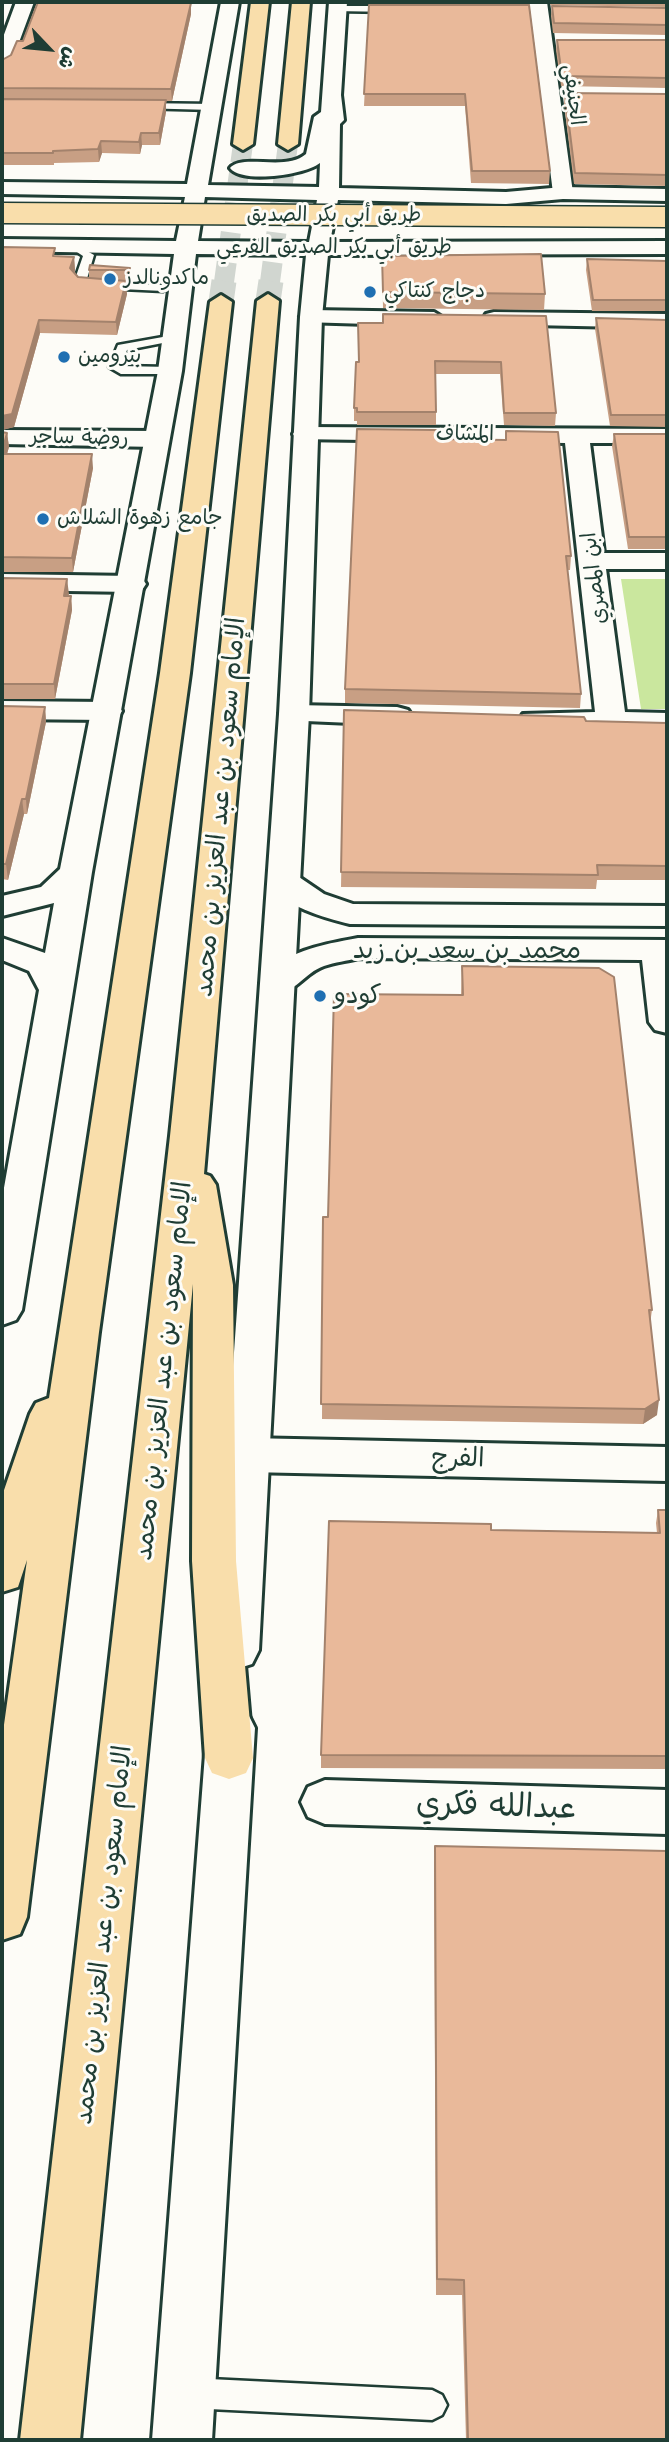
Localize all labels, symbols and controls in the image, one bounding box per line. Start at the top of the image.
north arrow [14,14,84,84]
text: ش [53,44,84,73]
street label: الجنيفي [557,63,589,127]
street label: طريق أبي بكر الصديق [247,203,421,229]
street label: طريق أبي بكر الصديق الفرعي [216,235,452,261]
place label: ماكدونالدز [124,266,209,292]
marker: ماكدونالدز [102,271,118,287]
place label: دجاج كنتاكي [384,279,485,305]
marker: دجاج كنتاكي [362,284,378,300]
place label: بترومين [78,344,141,370]
marker: بترومين [56,349,72,365]
street label: المشاف [436,422,494,448]
street label: روضة ساجر [29,425,129,451]
place label: جامع زهوة الشلاش [57,506,223,532]
marker: جامع زهوة الشلاش [35,511,51,527]
street label: ابن المصري [577,531,613,625]
street label: الإمام سعود بن عبد العزيز بن محمد [189,616,253,998]
street label: محمد بن سعد بن زيد [353,935,581,967]
place label: كودو [334,980,382,1012]
marker: كودو [312,988,328,1004]
street label: الإمام سعود بن عبد العزيز بن محمد [129,1180,199,1562]
street label: الفرج [431,1443,485,1475]
street label: الإمام سعود بن عبد العزيز بن محمد [69,1744,139,2126]
street label: عبدالله فكري [415,1785,577,1829]

